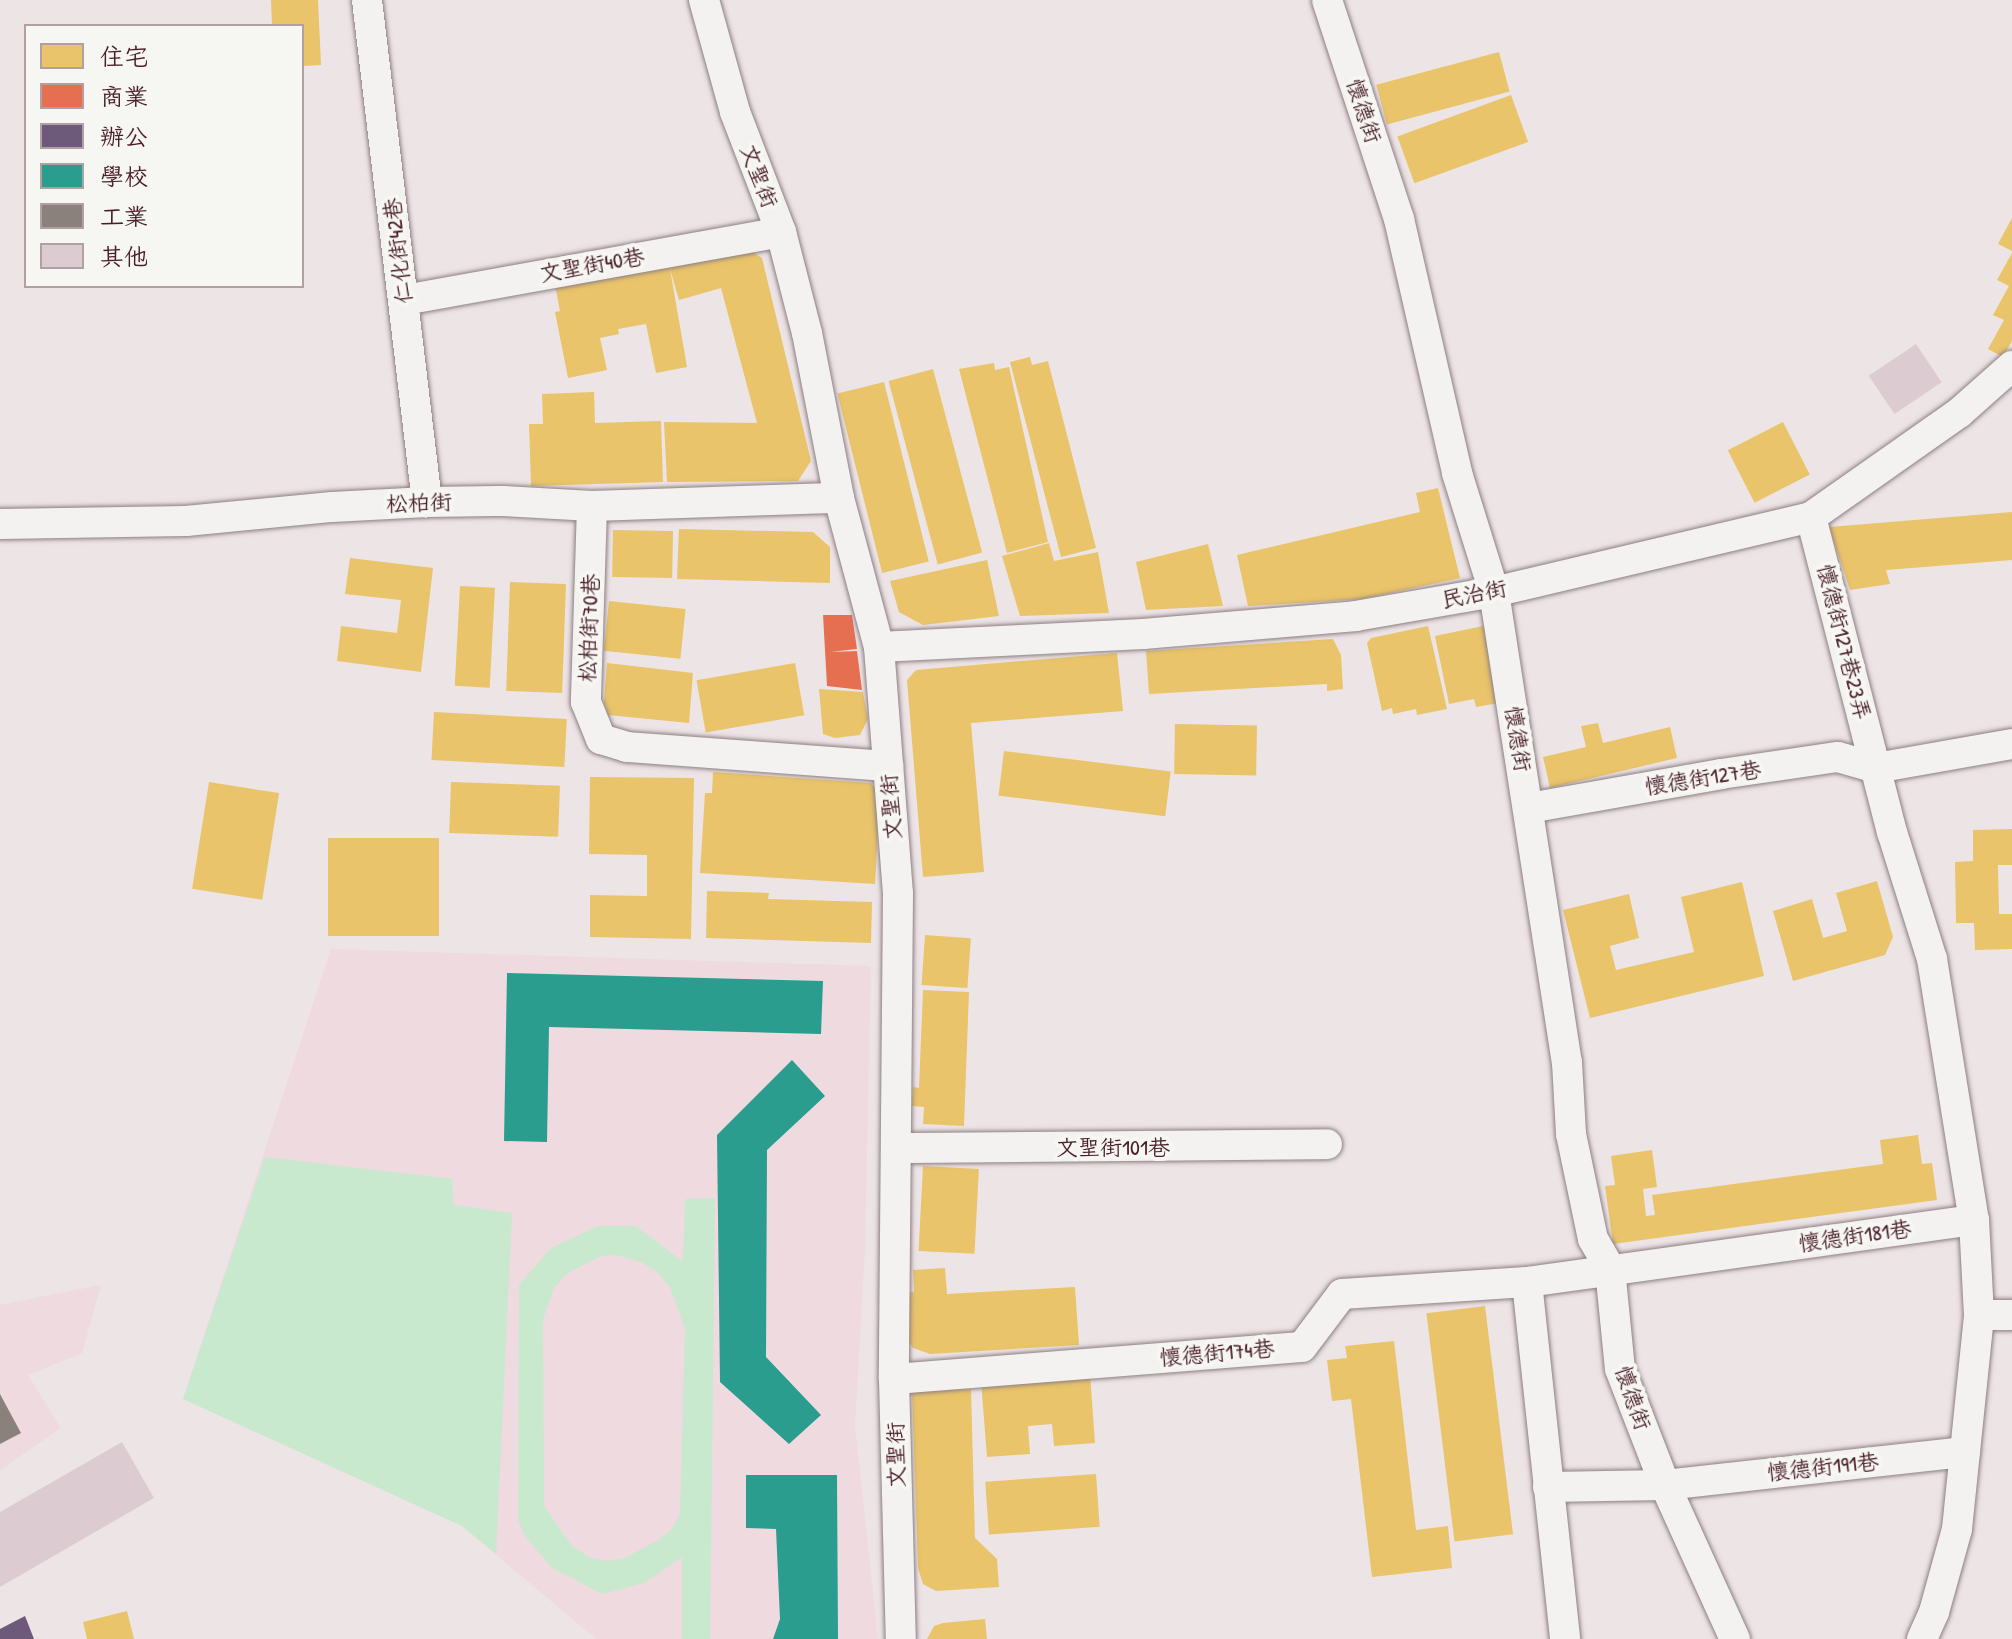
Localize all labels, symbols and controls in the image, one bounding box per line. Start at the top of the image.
legend [24,24,304,288]
text: 住宅 [100,40,148,72]
street label: 懷德街 [1341,76,1387,146]
text: 商業 [100,80,148,112]
text: 辦公 [100,120,148,152]
street label: 文聖街 [735,140,783,212]
text: 學校 [100,160,148,192]
street label: 仁化街42巷 [378,197,418,305]
text: 工業 [100,200,148,232]
text: 其他 [100,240,148,272]
street label: 文聖街40巷 [537,243,647,287]
street label: 松柏街 [386,489,452,517]
street label: 懷德街127巷23弄 [1812,562,1876,722]
street label: 松柏街70巷 [574,573,604,683]
street label: 民治街 [1439,575,1509,613]
street label: 懷德街 [1500,704,1536,774]
street label: 懷德街127巷 [1643,756,1763,800]
street label: 文聖街 [876,773,906,841]
street label: 文聖街101巷 [1056,1135,1170,1161]
street label: 懷德街181巷 [1797,1215,1913,1257]
street label: 懷德街174巷 [1159,1335,1275,1371]
street label: 懷德街 [1610,1363,1656,1433]
street label: 文聖街 [882,1422,910,1488]
street label: 懷德街191巷 [1766,1448,1880,1486]

